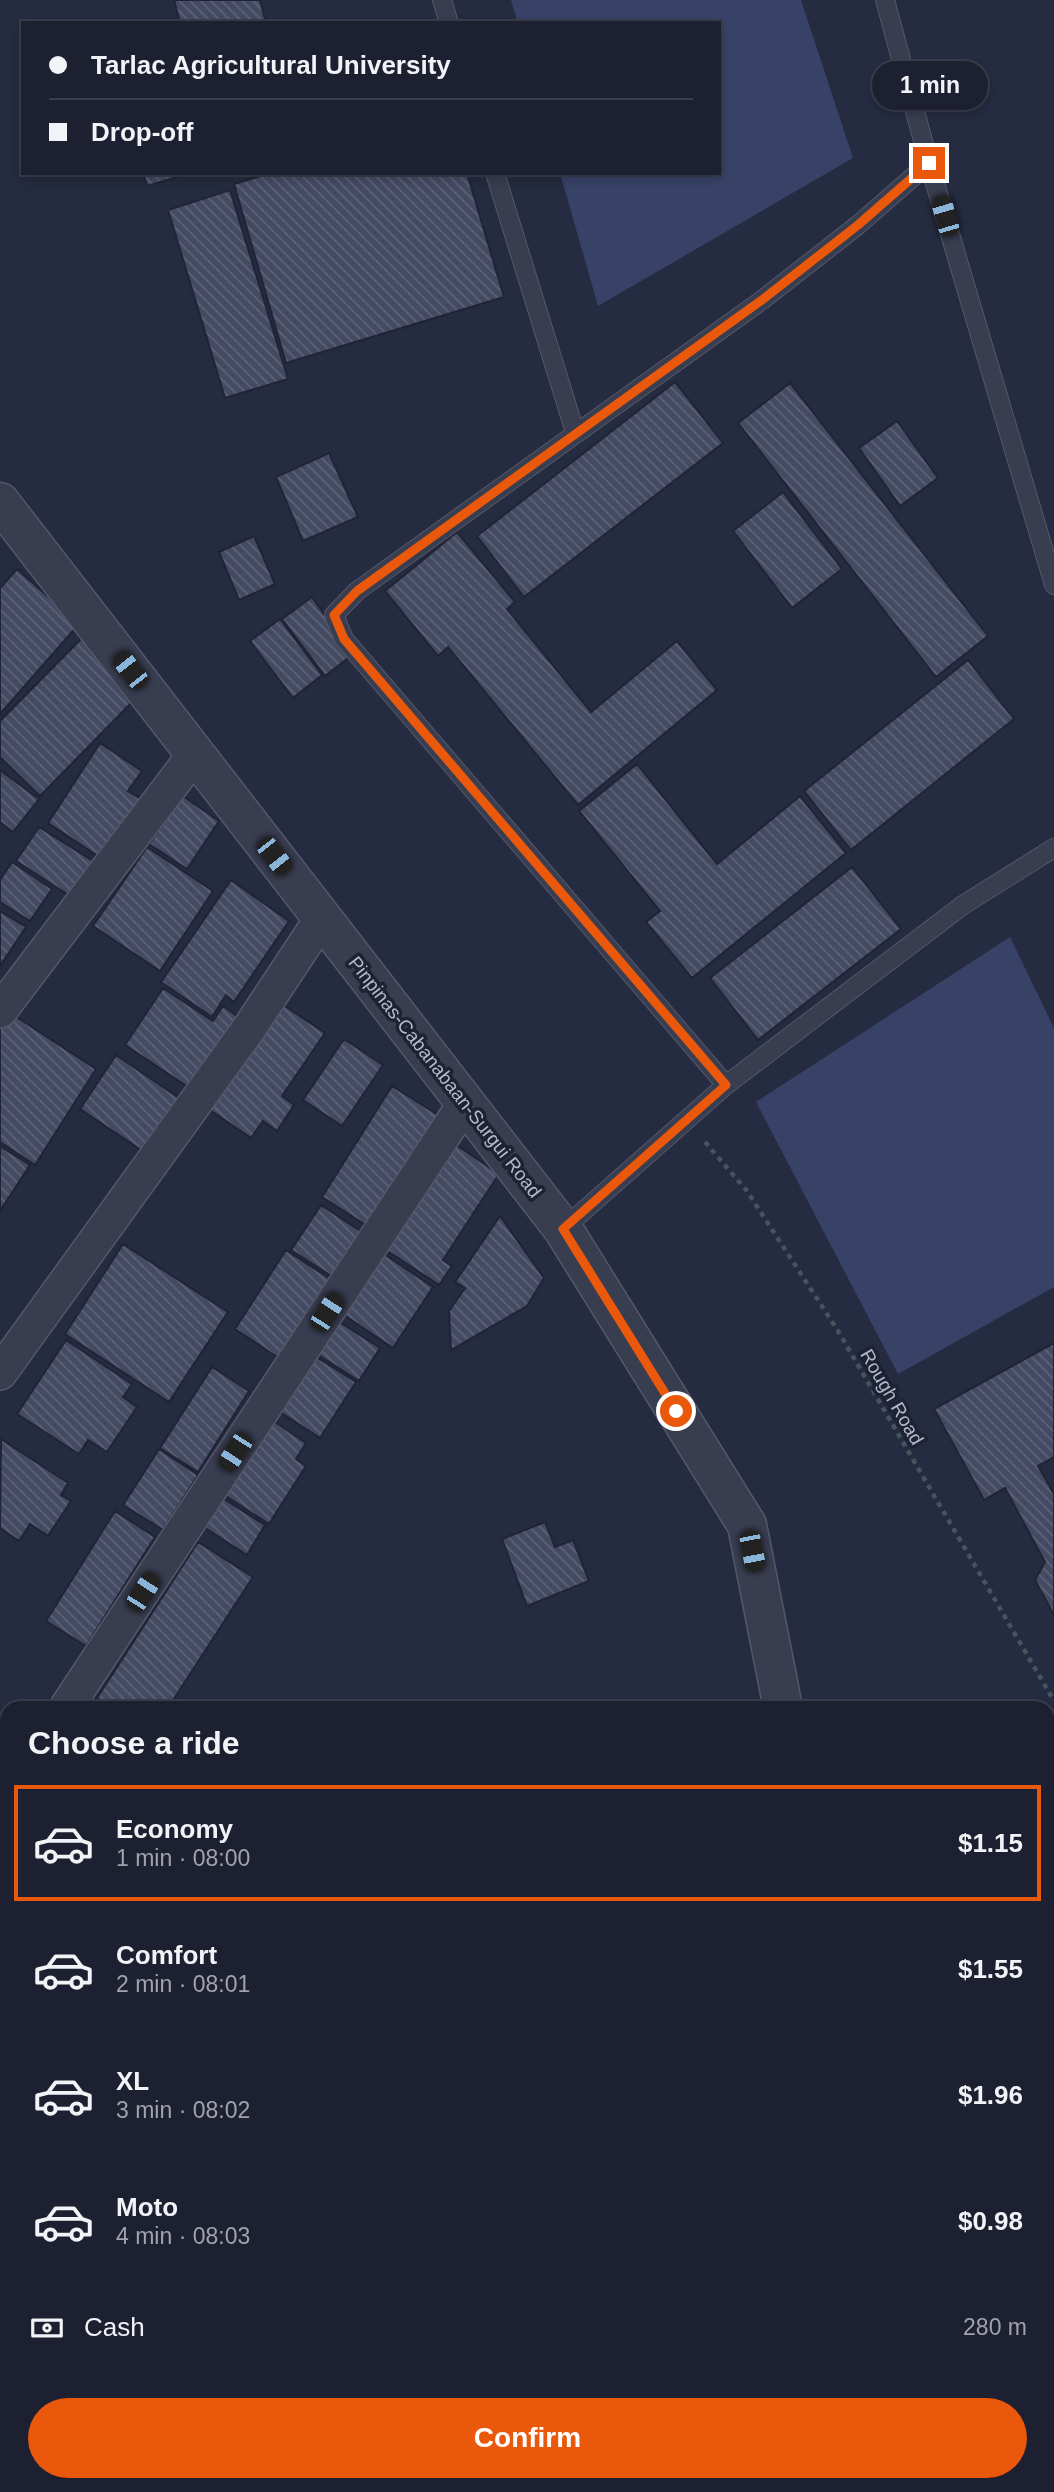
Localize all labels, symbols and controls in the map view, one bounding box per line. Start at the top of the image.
text: Tarlac Agricultural University [91,50,451,80]
callout: 1 min [871,61,987,110]
text: 1 min [900,72,960,98]
text: Drop-off [91,117,194,147]
route end [913,147,945,179]
car [930,193,961,239]
car [109,647,152,693]
car [253,833,296,879]
street label: Pinpinas-Cabanabaan-Surgui Road [344,952,546,1202]
car [307,1289,348,1335]
street label: Rough Road [856,1346,928,1448]
route start [660,1395,692,1427]
car [215,1429,256,1475]
car [738,1528,767,1574]
car [123,1569,164,1615]
text: Choose a ride [28,1725,240,1761]
icon: car [32,1812,95,1875]
text: Economy [116,1814,233,1844]
text: $1.15 [958,1828,1023,1858]
text: 1 min · 08:00 [116,1845,250,1871]
icon: car [32,1938,95,2001]
text: Comfort [116,1940,217,1970]
text: $1.55 [958,1954,1023,1984]
text: 2 min · 08:01 [116,1971,250,1997]
icon: car [32,2064,95,2127]
text: XL [116,2066,149,2096]
text: $1.96 [958,2080,1023,2110]
text: 3 min · 08:02 [116,2097,250,2123]
icon: car [32,2190,95,2253]
text: Moto [116,2192,178,2222]
text: $0.98 [958,2206,1023,2236]
text: 4 min · 08:03 [116,2223,250,2249]
icon: cash [28,2309,66,2347]
text: Cash [84,2312,145,2342]
text: 280 m [963,2314,1027,2340]
button: Confirm [28,2398,1027,2478]

